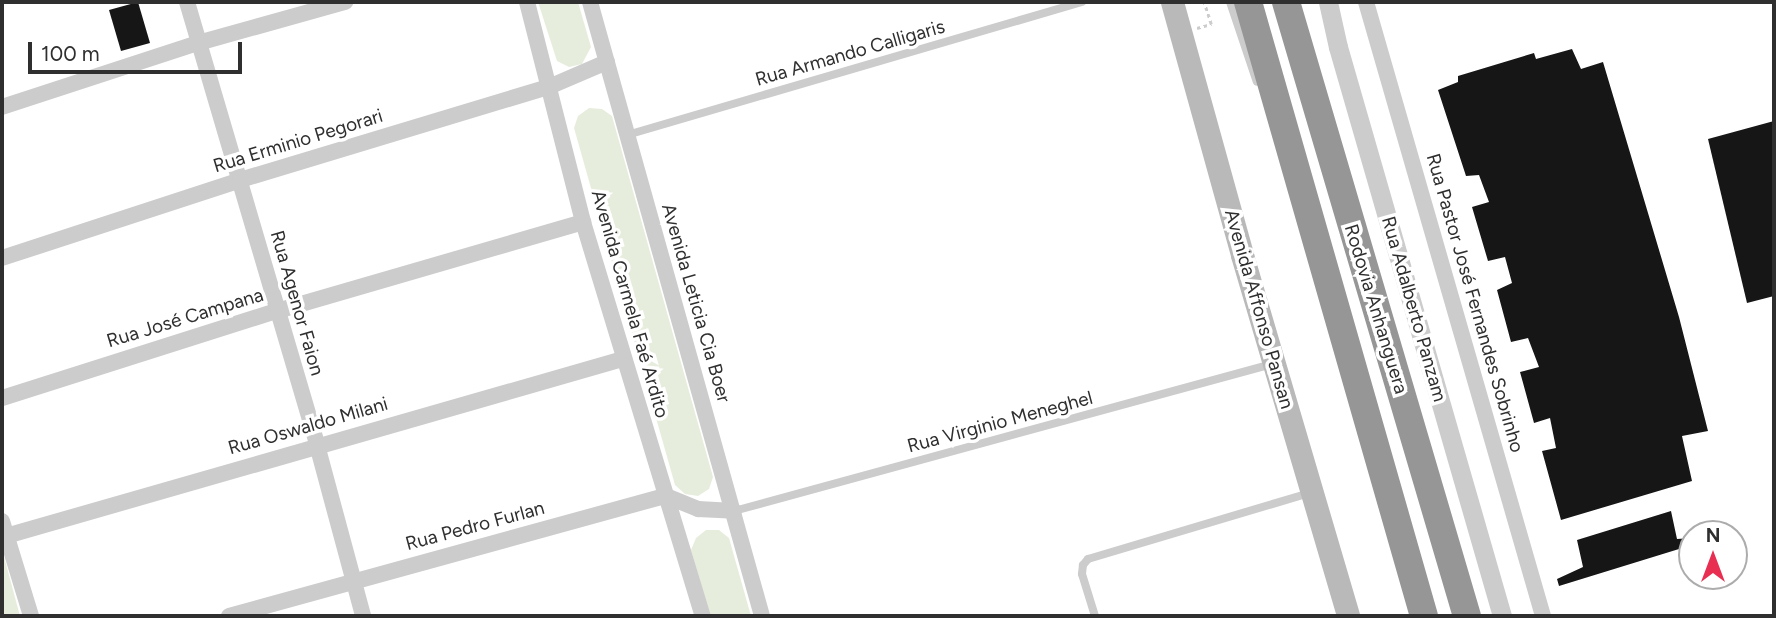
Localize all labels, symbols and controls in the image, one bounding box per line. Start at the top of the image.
street label: Rua Armando Calligaris [753,15,947,91]
scale bar [32,28,245,72]
text: 100 m [41,41,100,66]
street label: Rua Erminio Pegorari [210,104,386,178]
street label: Rua Pastor José Fernandes Sobrinho [1421,151,1529,455]
street label: Avenida Carmela Faé Ardito [587,187,673,421]
street label: Avenida Leticia Cia Boer [657,201,735,405]
street label: Avenida Affonso Pansan [1220,207,1298,411]
street label: Rua Adalberto Panzam [1377,214,1451,404]
street label: Rodovia Anhanguera [1339,221,1413,397]
street label: Rua Agenor Faion [265,228,329,378]
street label: Rua José Campana [104,283,266,353]
street label: Rua Virginio Meneghel [905,386,1095,458]
street label: Rua Oswaldo Milani [225,392,391,460]
street label: Rua Pedro Furlan [403,496,547,556]
north arrow [1678,520,1748,590]
text: N [1706,524,1720,547]

